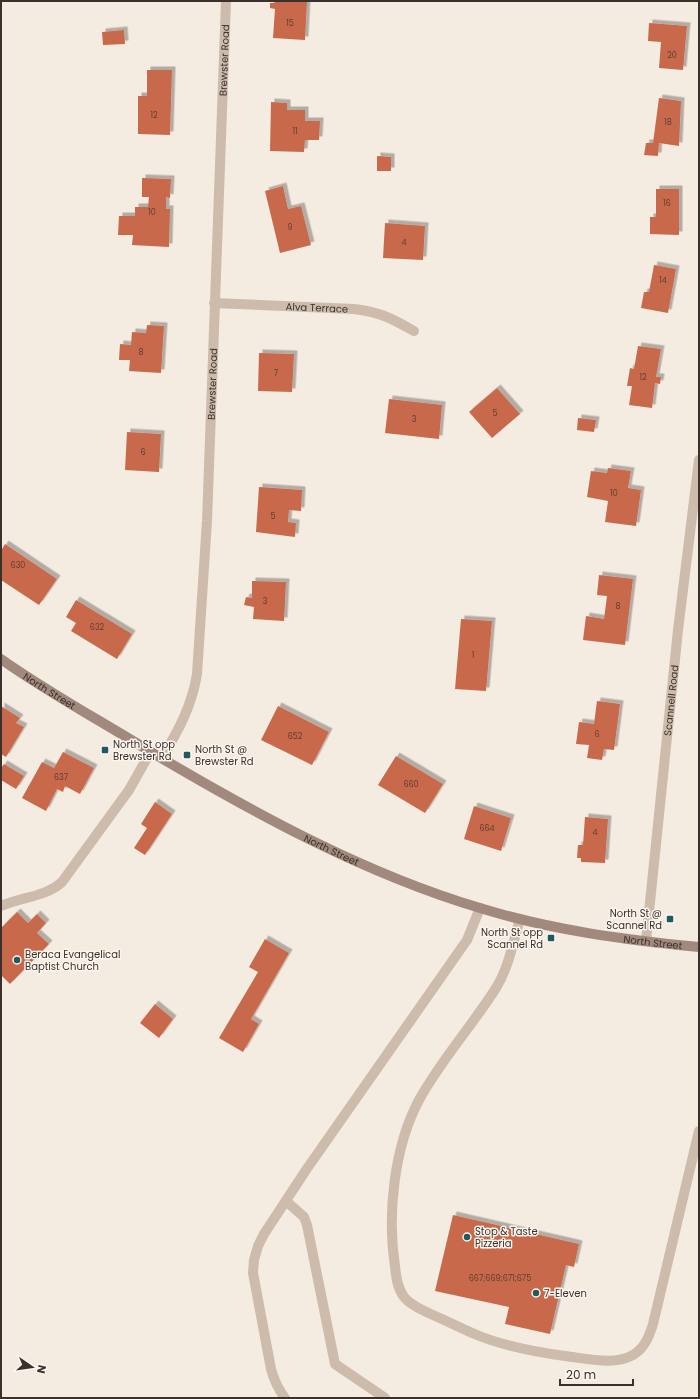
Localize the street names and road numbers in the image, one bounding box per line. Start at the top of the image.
street label: Brewster Road [215,24,233,96]
street label: Alva Terrace [285,299,348,316]
street label: Brewster Road [203,348,221,420]
street label: Scannell Road [660,664,682,737]
street label: North Street [20,669,79,713]
street label: North Street [302,830,362,869]
street label: North Street [622,931,683,953]

